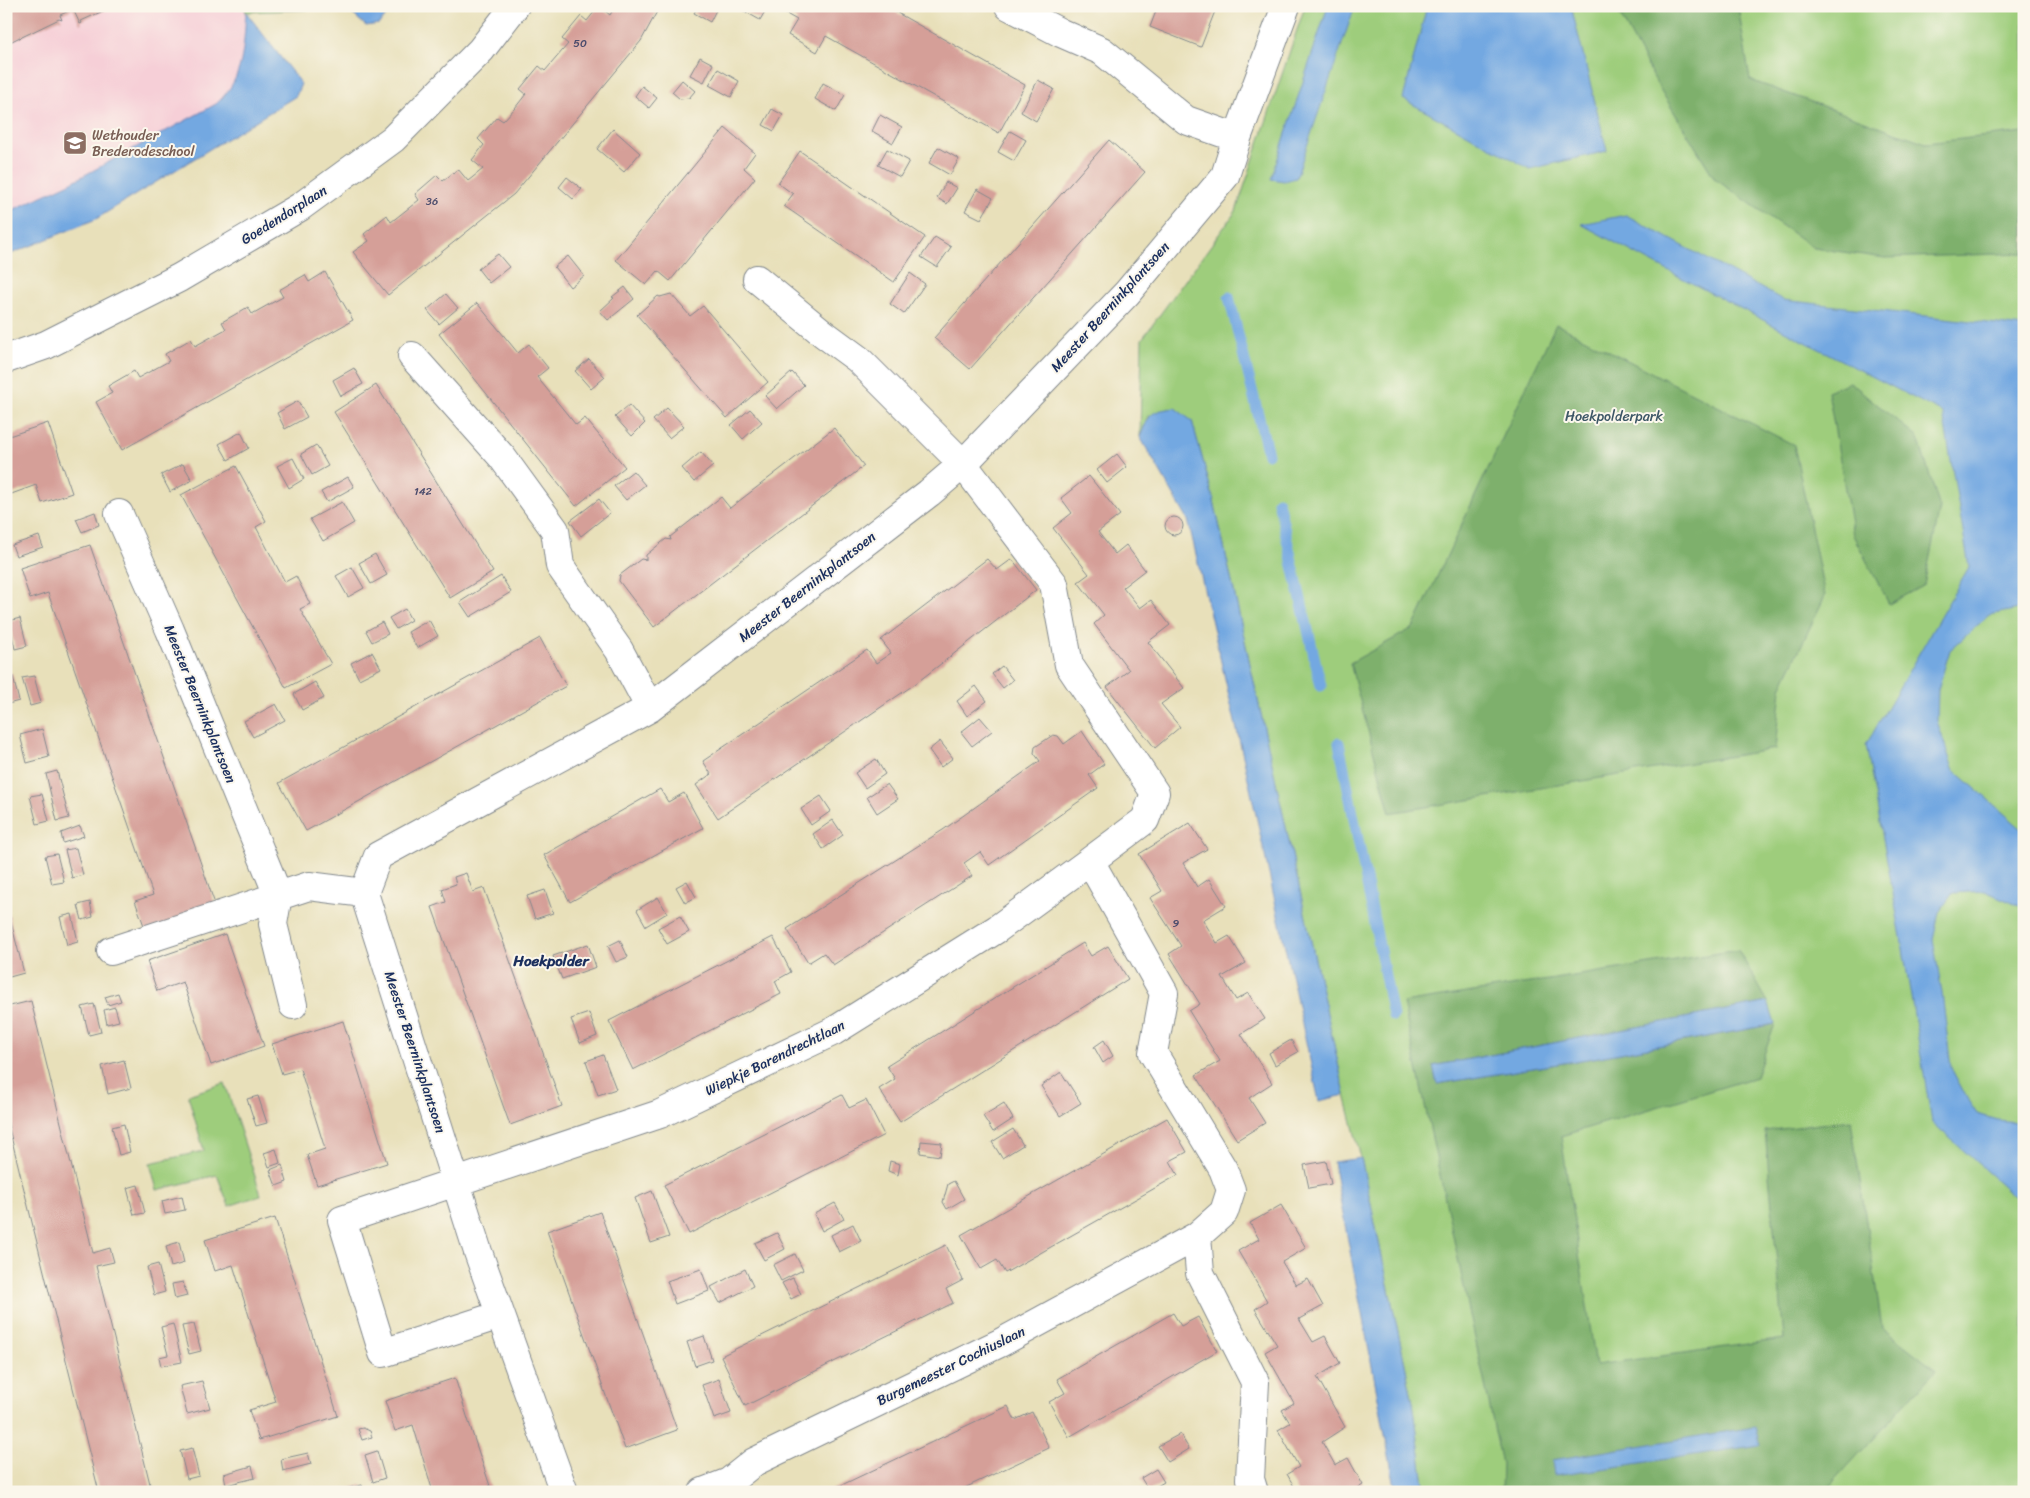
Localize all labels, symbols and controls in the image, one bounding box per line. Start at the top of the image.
house number: 50 [573,34,587,53]
place label: Wethouder Brederodeschool [92,123,195,164]
school or university icon: Wethouder Brederodeschool [62,130,88,156]
street label: Goedendorplaan [236,178,333,252]
house number: 36 [426,192,438,211]
street label: Meester Beerninkplantsoen [1044,235,1176,378]
park label: Hoekpolderpark [1565,404,1664,429]
house number: 142 [414,482,433,501]
street label: Meester Beerninkplantsoen [733,525,882,649]
street label: Meester Beerninkplantsoen [157,621,243,788]
house number: 9 [1173,914,1180,933]
district label: Hoekpolder [512,948,590,974]
street label: Meester Beerninkplantsoen [377,968,453,1137]
street label: Wiepkje Barendrechtlaan [701,1013,850,1103]
street label: Burgemeester Cochiuslaan [872,1319,1030,1413]

